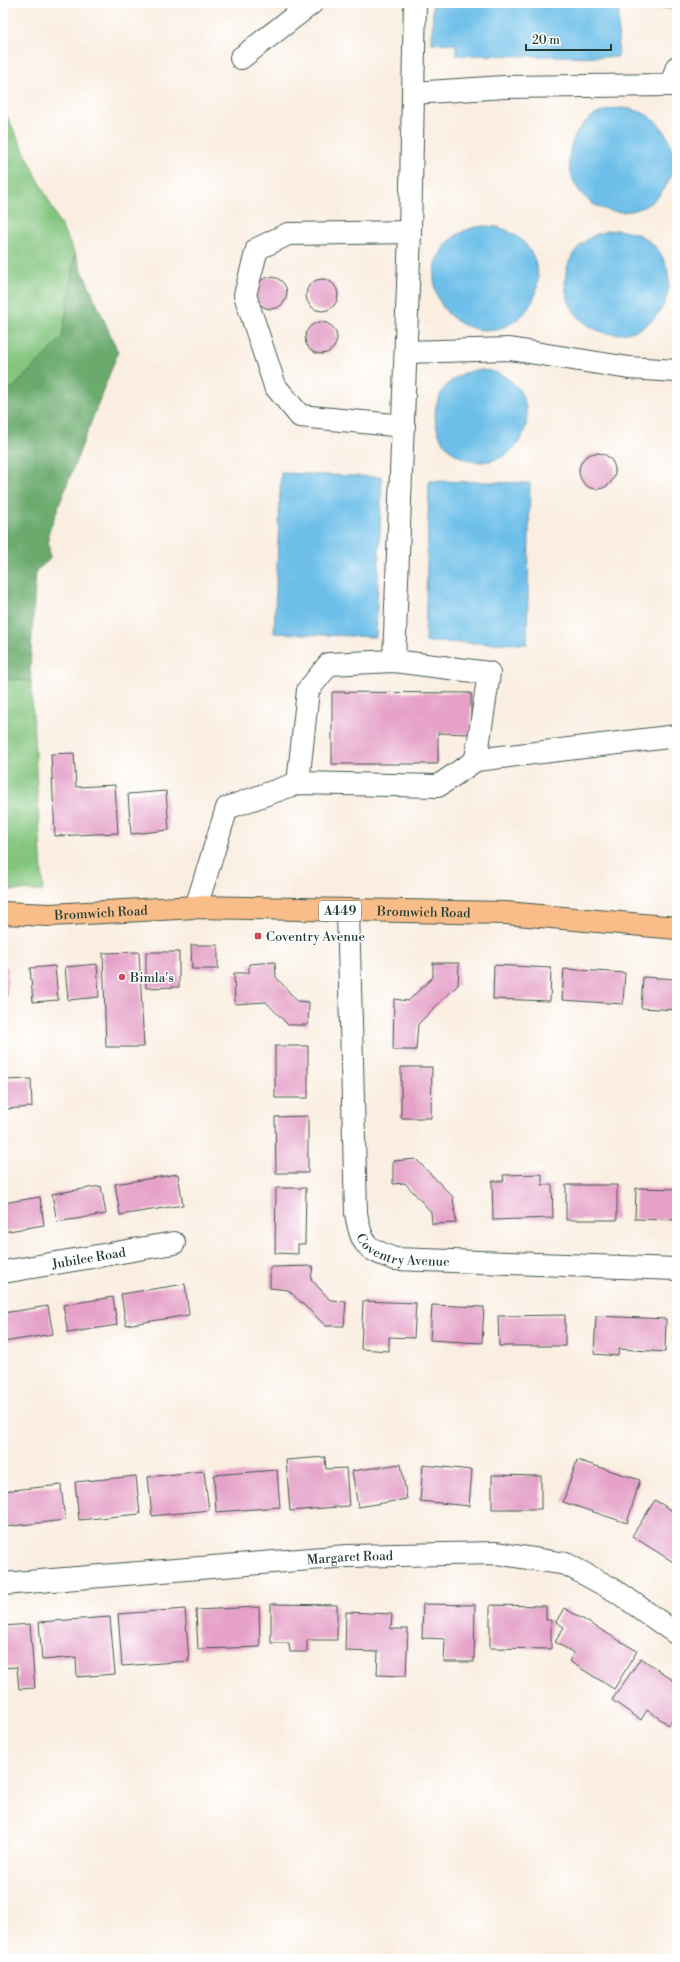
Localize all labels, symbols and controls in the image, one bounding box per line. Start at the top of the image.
scale bar [526,26,611,52]
text: 20 m [532,33,560,48]
road number: A449 [319,901,361,921]
street label: Bromwich Road [53,903,149,924]
street label: Bromwich Road [376,903,471,921]
place label: Coventry Avenue [266,929,366,945]
marker: Coventry Avenue [253,931,263,941]
place label: Bimla's [129,970,174,986]
marker: Bimla's [117,972,127,982]
street label: Coventry Avenue [352,1231,450,1270]
street label: Jubilee Road [50,1244,128,1273]
street label: Margaret Road [306,1548,394,1568]

